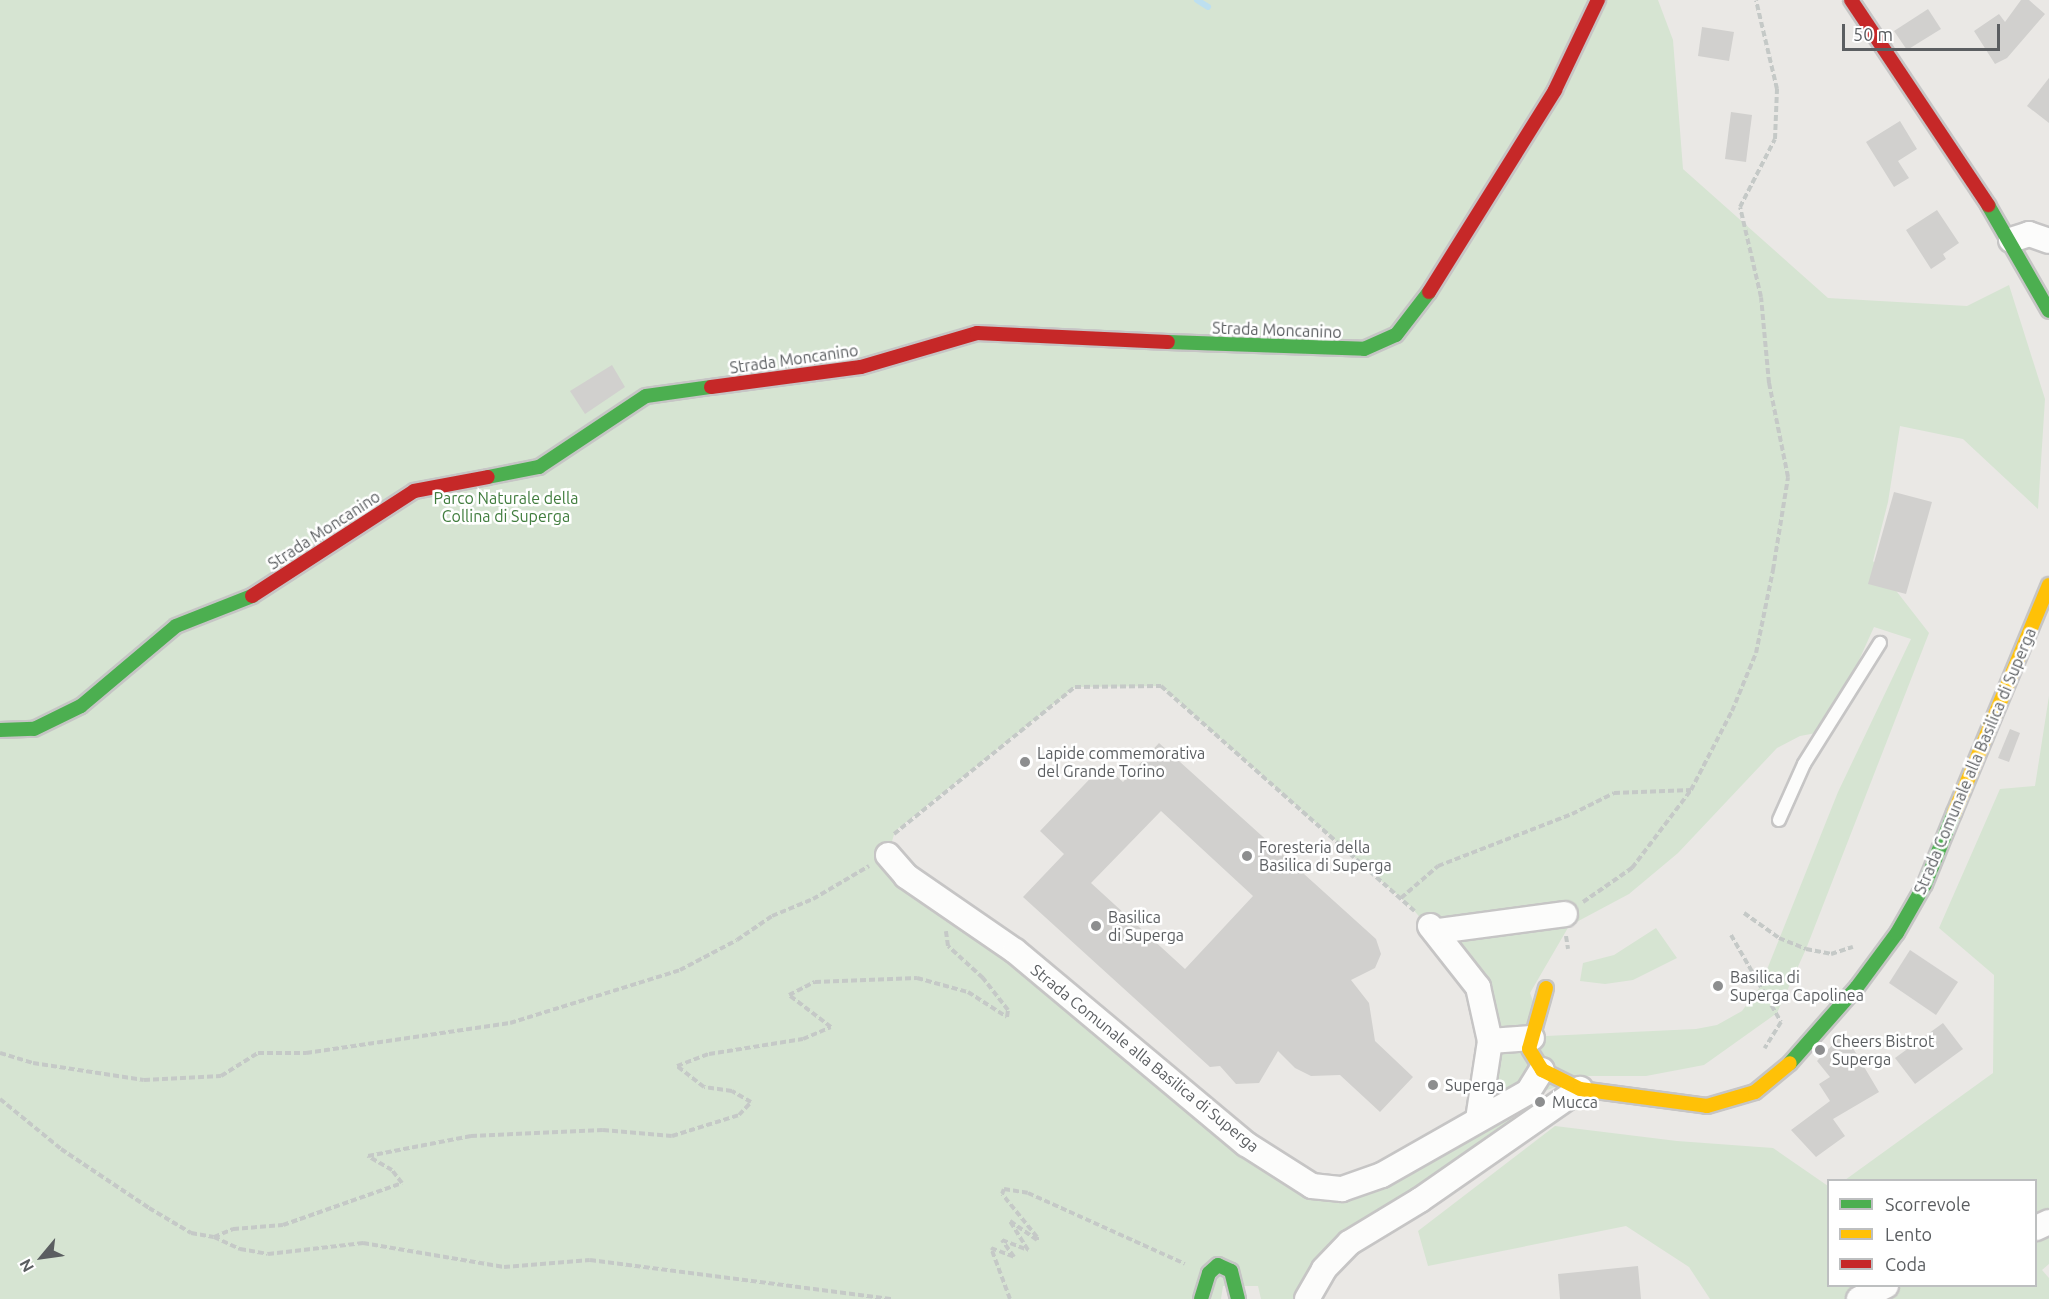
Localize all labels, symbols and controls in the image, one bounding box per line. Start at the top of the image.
scale bar [1845,12,2002,50]
text: 50 m [1853,24,1893,44]
street label: Strada Moncanino [1212,318,1342,342]
street label: Strada Moncanino [728,340,860,378]
street label: Strada Moncanino [264,487,384,573]
park label: Parco Naturale della Collina di Superga [434,488,578,526]
street label: Strada Comunale alla Basilica di Superga [1910,625,2040,897]
place label: Lapide commemorativa del Grande Torino [1037,743,1205,781]
marker: Lapide commemorativa del Grande Torino [1018,755,1032,769]
place label: Foresteria della Basilica di Superga [1259,837,1392,875]
marker: Foresteria della Basilica di Superga [1240,849,1254,863]
place label: Basilica di Superga [1108,907,1184,945]
marker: Basilica di Superga [1089,919,1103,933]
street label: Strada Comunale alla Basilica di Superga [1027,960,1263,1156]
place label: Basilica di Superga Capolinea [1730,967,1864,1005]
marker: Basilica di Superga Capolinea [1711,979,1725,993]
place label: Cheers Bistrot Superga [1832,1031,1934,1069]
marker: Cheers Bistrot Superga [1813,1043,1827,1057]
place label: Superga [1445,1075,1504,1095]
marker: Superga [1426,1078,1440,1092]
place label: Mucca [1552,1092,1598,1112]
marker: Mucca [1533,1095,1547,1109]
legend [1827,1179,2037,1287]
text: Scorrevole [1885,1194,1971,1214]
text: Lento [1885,1224,1932,1244]
north arrow [12,1227,72,1287]
text: Coda [1885,1254,1926,1274]
text: N [15,1256,37,1275]

